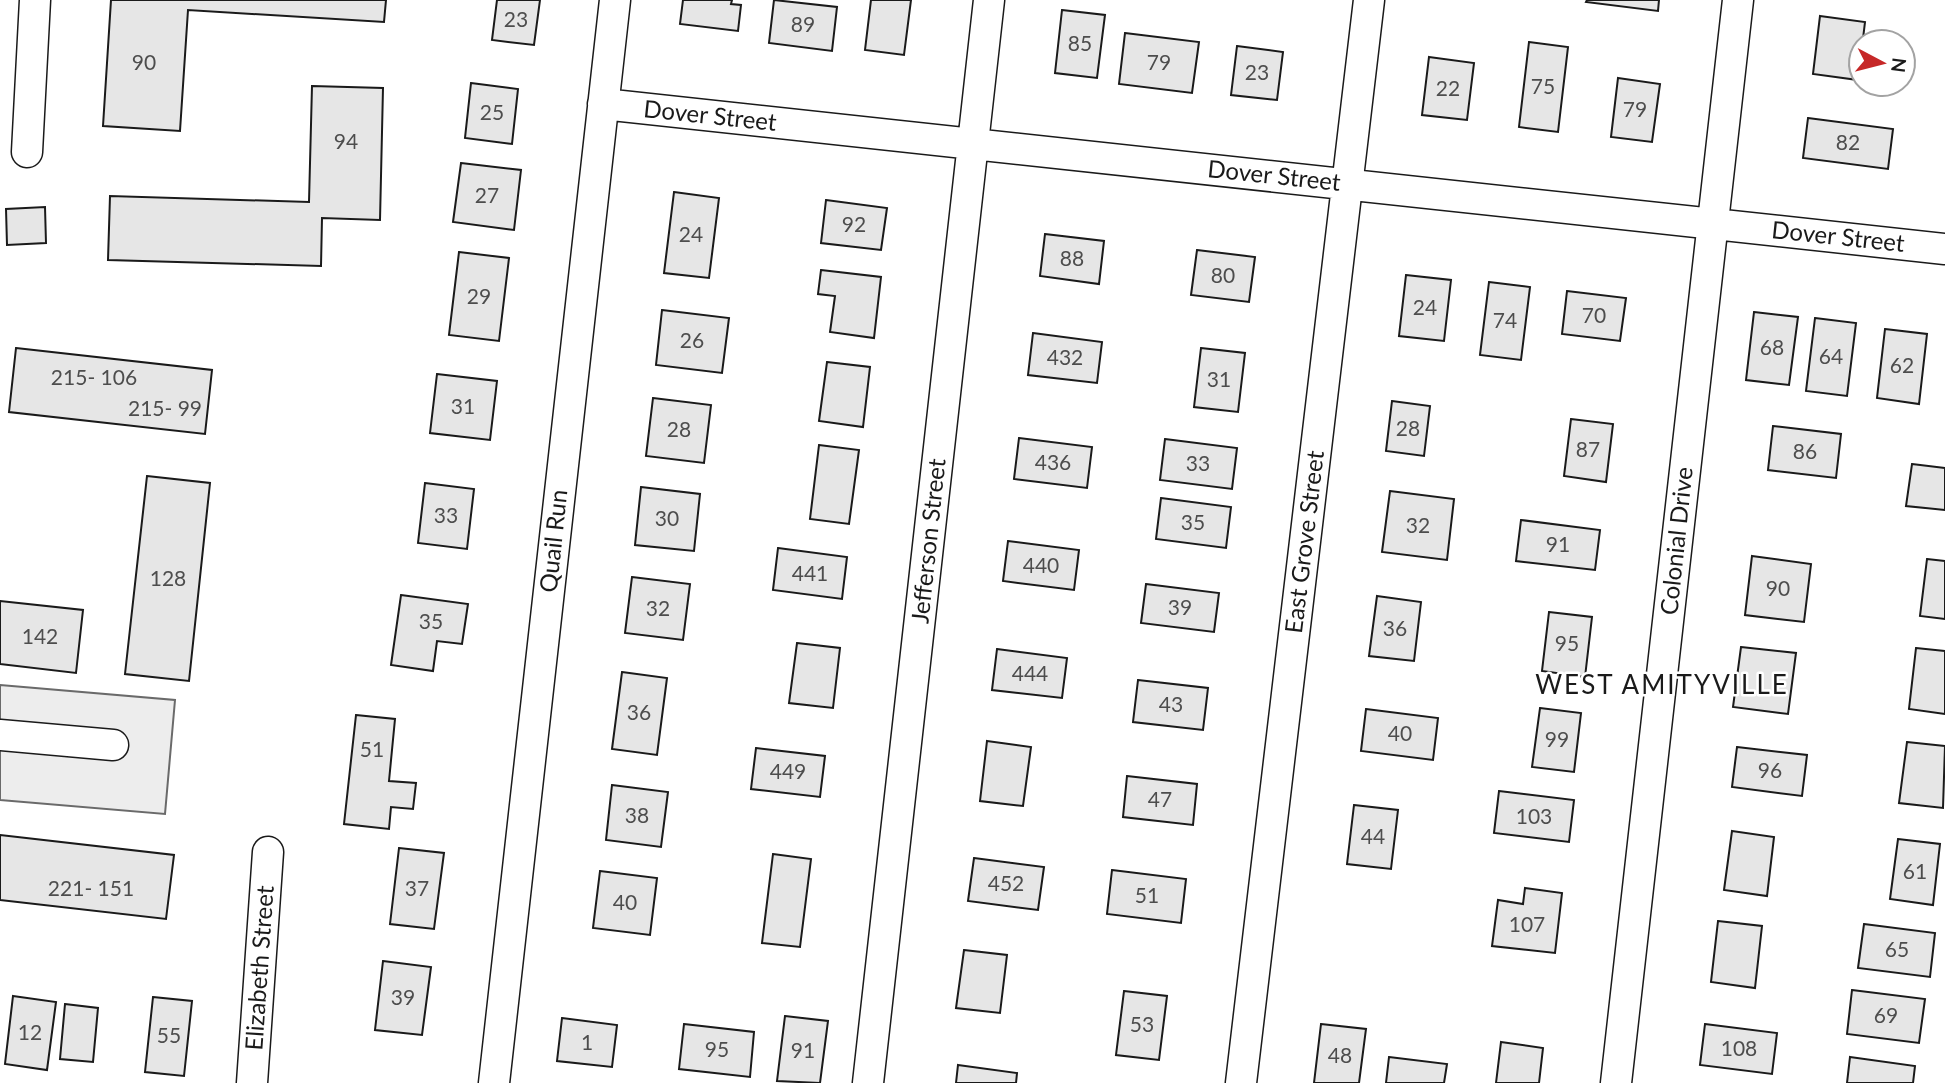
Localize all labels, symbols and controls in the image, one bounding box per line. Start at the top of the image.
house number: 23 [504,6,528,31]
house number: 89 [791,11,815,36]
north arrow [1847,28,1917,98]
house number: 85 [1068,30,1092,55]
house number: 90 [132,49,156,74]
house number: 79 [1147,49,1171,74]
text: N [1887,56,1912,74]
house number: 23 [1245,59,1269,84]
house number: 75 [1531,73,1555,98]
house number: 22 [1436,75,1460,100]
street label: Dover Street [642,93,779,136]
house number: 79 [1623,96,1647,121]
house number: 25 [480,99,504,124]
house number: 94 [334,128,358,153]
house number: 82 [1836,129,1860,154]
street label: Dover Street [1206,153,1343,196]
house number: 27 [475,182,499,207]
house number: 92 [842,211,866,236]
street label: Dover Street [1770,214,1907,257]
house number: 24 [679,221,703,246]
house number: 88 [1060,245,1084,270]
house number: 80 [1211,262,1235,287]
house number: 29 [467,283,491,308]
house number: 24 [1413,294,1437,319]
house number: 70 [1582,302,1606,327]
house number: 74 [1493,307,1517,332]
house number: 26 [680,327,704,352]
house number: 68 [1760,334,1784,359]
house number: 64 [1819,343,1843,368]
house number: 432 [1047,344,1083,369]
house number: 62 [1890,352,1914,377]
house number: 215- 106 [51,364,137,389]
house number: 31 [1207,366,1231,391]
house number: 31 [451,393,475,418]
house number: 215- 99 [128,395,202,420]
house number: 28 [1396,415,1420,440]
house number: 28 [667,416,691,441]
house number: 87 [1576,436,1600,461]
house number: 86 [1793,438,1817,463]
street label: East Grove Street [1278,448,1329,635]
house number: 436 [1035,449,1071,474]
house number: 33 [1186,450,1210,475]
street label: Jefferson Street [904,456,951,625]
street label: Colonial Drive [1653,465,1698,616]
street label: Quail Run [533,488,572,594]
house number: 33 [434,502,458,527]
house number: 30 [655,505,679,530]
house number: 35 [1181,509,1205,534]
house number: 32 [1406,512,1430,537]
house number: 91 [1546,531,1570,556]
house number: 440 [1023,552,1059,577]
house number: 441 [792,560,828,585]
house number: 128 [150,565,186,590]
house number: 90 [1766,575,1790,600]
house number: 39 [1168,594,1192,619]
house number: 32 [646,595,670,620]
house number: 35 [419,608,443,633]
house number: 36 [1383,615,1407,640]
house number: 142 [22,623,58,648]
house number: 95 [1555,630,1579,655]
house number: 444 [1012,660,1048,685]
district label: WEST AMITYVILLE [1535,668,1789,700]
house number: 43 [1159,691,1183,716]
house number: 36 [627,699,651,724]
house number: 40 [1388,720,1412,745]
house number: 99 [1545,726,1569,751]
house number: 51 [360,736,384,761]
house number: 96 [1758,757,1782,782]
house number: 449 [770,758,806,783]
house number: 47 [1148,786,1172,811]
house number: 38 [625,802,649,827]
house number: 103 [1516,803,1552,828]
house number: 44 [1361,823,1385,848]
house number: 61 [1903,858,1927,883]
house number: 452 [988,870,1024,895]
house number: 221- 151 [48,875,134,900]
house number: 37 [405,875,429,900]
house number: 51 [1135,882,1159,907]
street label: Elizabeth Street [238,884,279,1051]
house number: 40 [613,889,637,914]
house number: 107 [1509,911,1545,936]
house number: 65 [1885,936,1909,961]
house number: 39 [391,984,415,1009]
house number: 69 [1874,1002,1898,1027]
house number: 53 [1130,1011,1154,1036]
house number: 12 [18,1019,42,1044]
house number: 55 [157,1022,181,1047]
house number: 1 [581,1029,593,1054]
house number: 108 [1721,1035,1757,1060]
house number: 95 [705,1036,729,1061]
house number: 91 [791,1037,815,1062]
house number: 48 [1328,1042,1352,1067]

